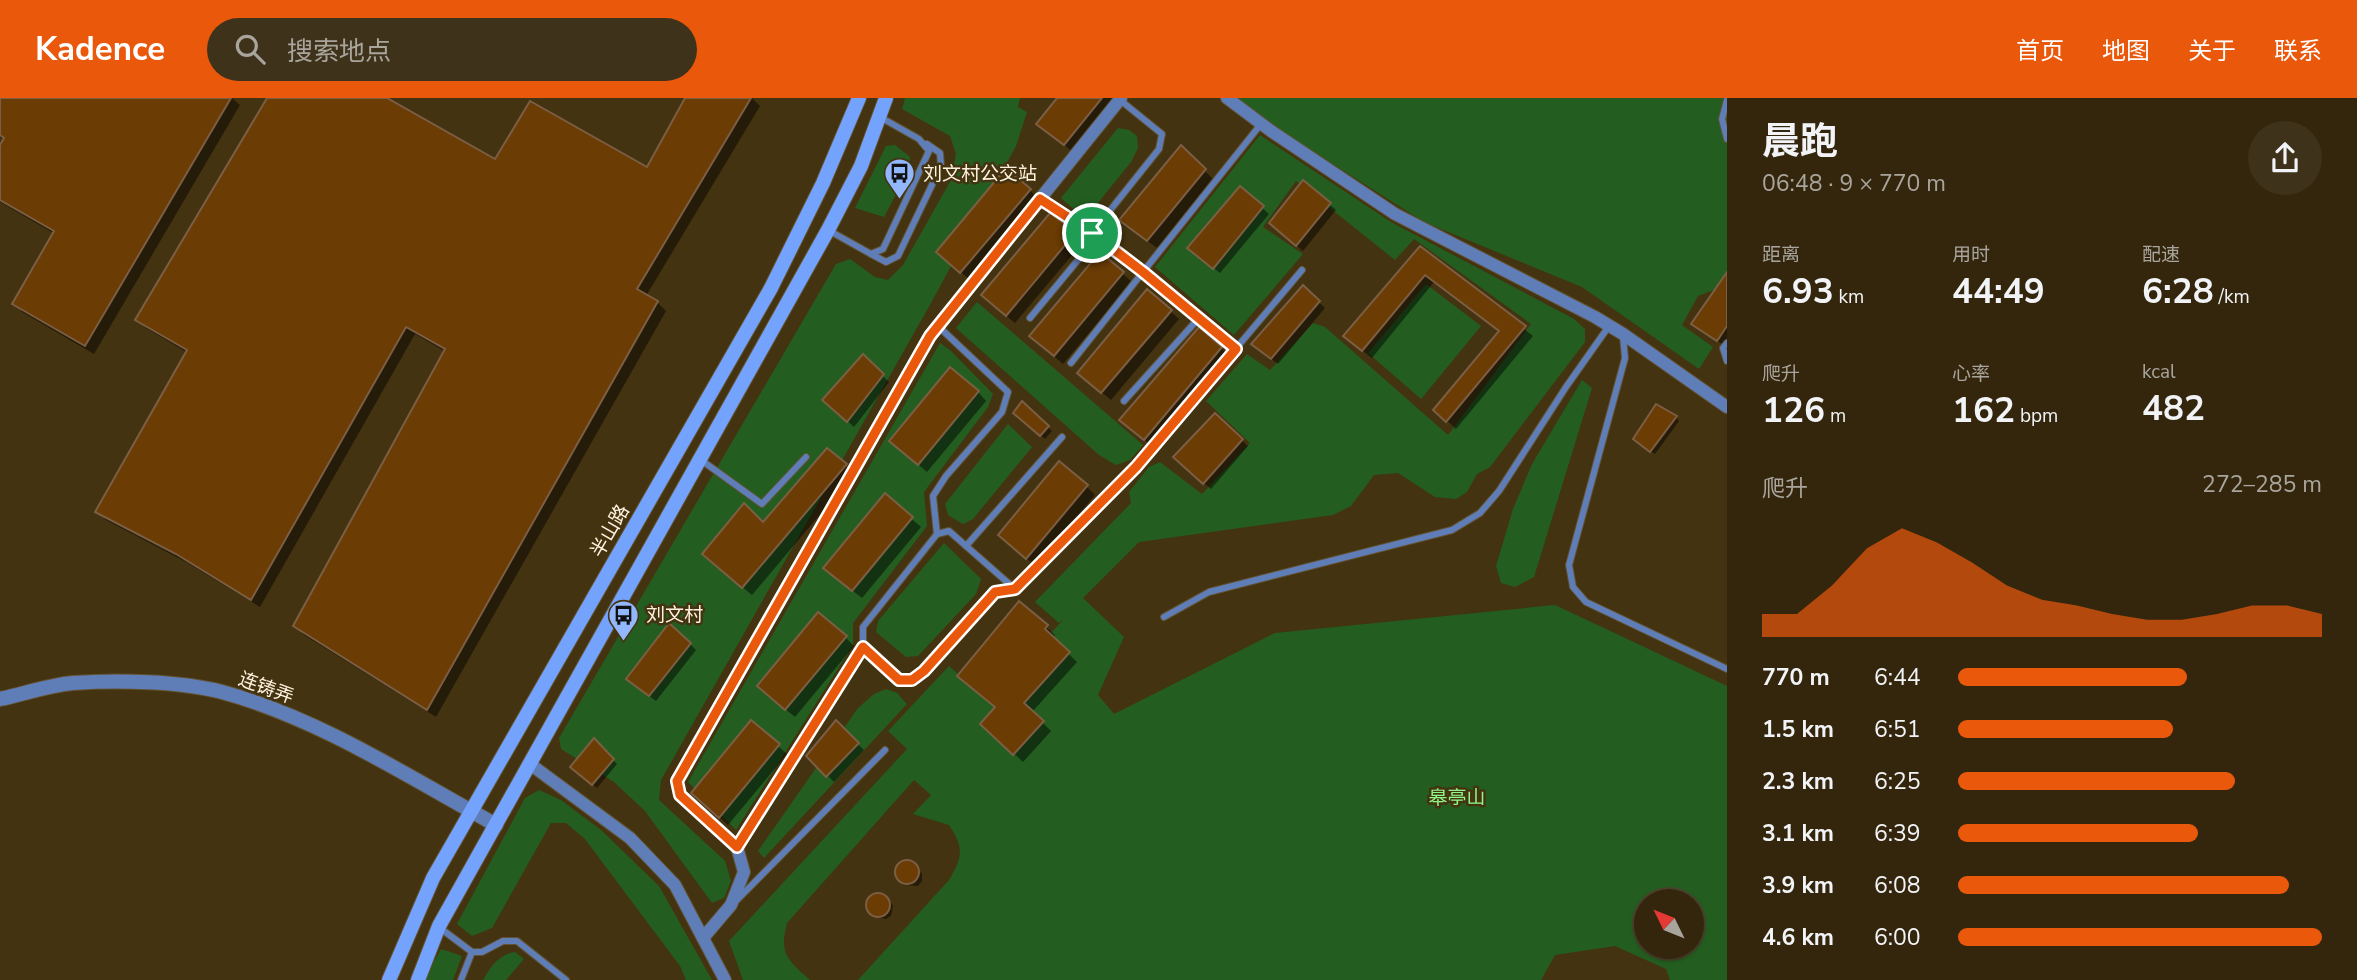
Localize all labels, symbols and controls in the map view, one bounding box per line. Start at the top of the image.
search box [207,18,697,81]
text: Kadence [35,27,165,72]
icon: search [231,30,269,68]
text: 搜索地点 [287,34,391,69]
text: 首页 [2016,35,2064,67]
text: 地图 [2102,35,2150,67]
text: 关于 [2188,35,2236,67]
text: 联系 [2274,35,2322,67]
text: 晨跑 [1762,116,1838,167]
button: share [2248,121,2322,195]
bus stop icon: 刘文村公交站 [883,157,917,201]
place label: 刘文村公交站 [923,161,1037,187]
text: 06:48 · 9 × 770 m [1762,168,1946,199]
pin [1062,203,1122,263]
icon: arrive [1073,214,1111,252]
text: 距离 [1762,242,1800,268]
text: 用时 [1952,242,1990,268]
text: 配速 [2142,242,2180,268]
text: 6.93 [1762,268,1834,315]
text: 44:49 [1952,268,2045,315]
text: 6:28 [2142,268,2214,315]
text: km [1834,284,1864,310]
text: /km [2214,284,2250,310]
text: kcal [2142,359,2176,385]
text: 爬升 [1762,361,1800,387]
text: 心率 [1952,361,1990,387]
text: 482 [2142,385,2205,432]
text: 126 [1762,387,1825,434]
text: 162 [1952,387,2015,434]
text: m [1825,403,1846,429]
text: bpm [2015,403,2058,429]
text: 272–285 m [2202,469,2322,500]
text: 爬升 [1762,473,1808,504]
street label: 半山路 [584,500,636,562]
bus stop icon: 刘文村 [606,598,640,642]
place label: 刘文村 [646,602,703,628]
text: 770 m [1762,662,1830,693]
text: 6:44 [1874,662,1921,693]
street label: 连铸弄 [235,666,297,710]
text: 1.5 km [1762,714,1834,745]
text: 6:51 [1874,714,1921,745]
text: 2.3 km [1762,766,1834,797]
text: 6:25 [1874,766,1921,797]
park label: 皋亭山 [1428,785,1486,811]
text: 3.1 km [1762,818,1834,849]
text: 6:39 [1874,818,1921,849]
text: 3.9 km [1762,870,1834,901]
text: 6:08 [1874,870,1921,901]
north arrow [1634,889,1704,959]
map controls [1634,889,1704,959]
text: 4.6 km [1762,922,1834,953]
text: 6:00 [1874,922,1921,953]

